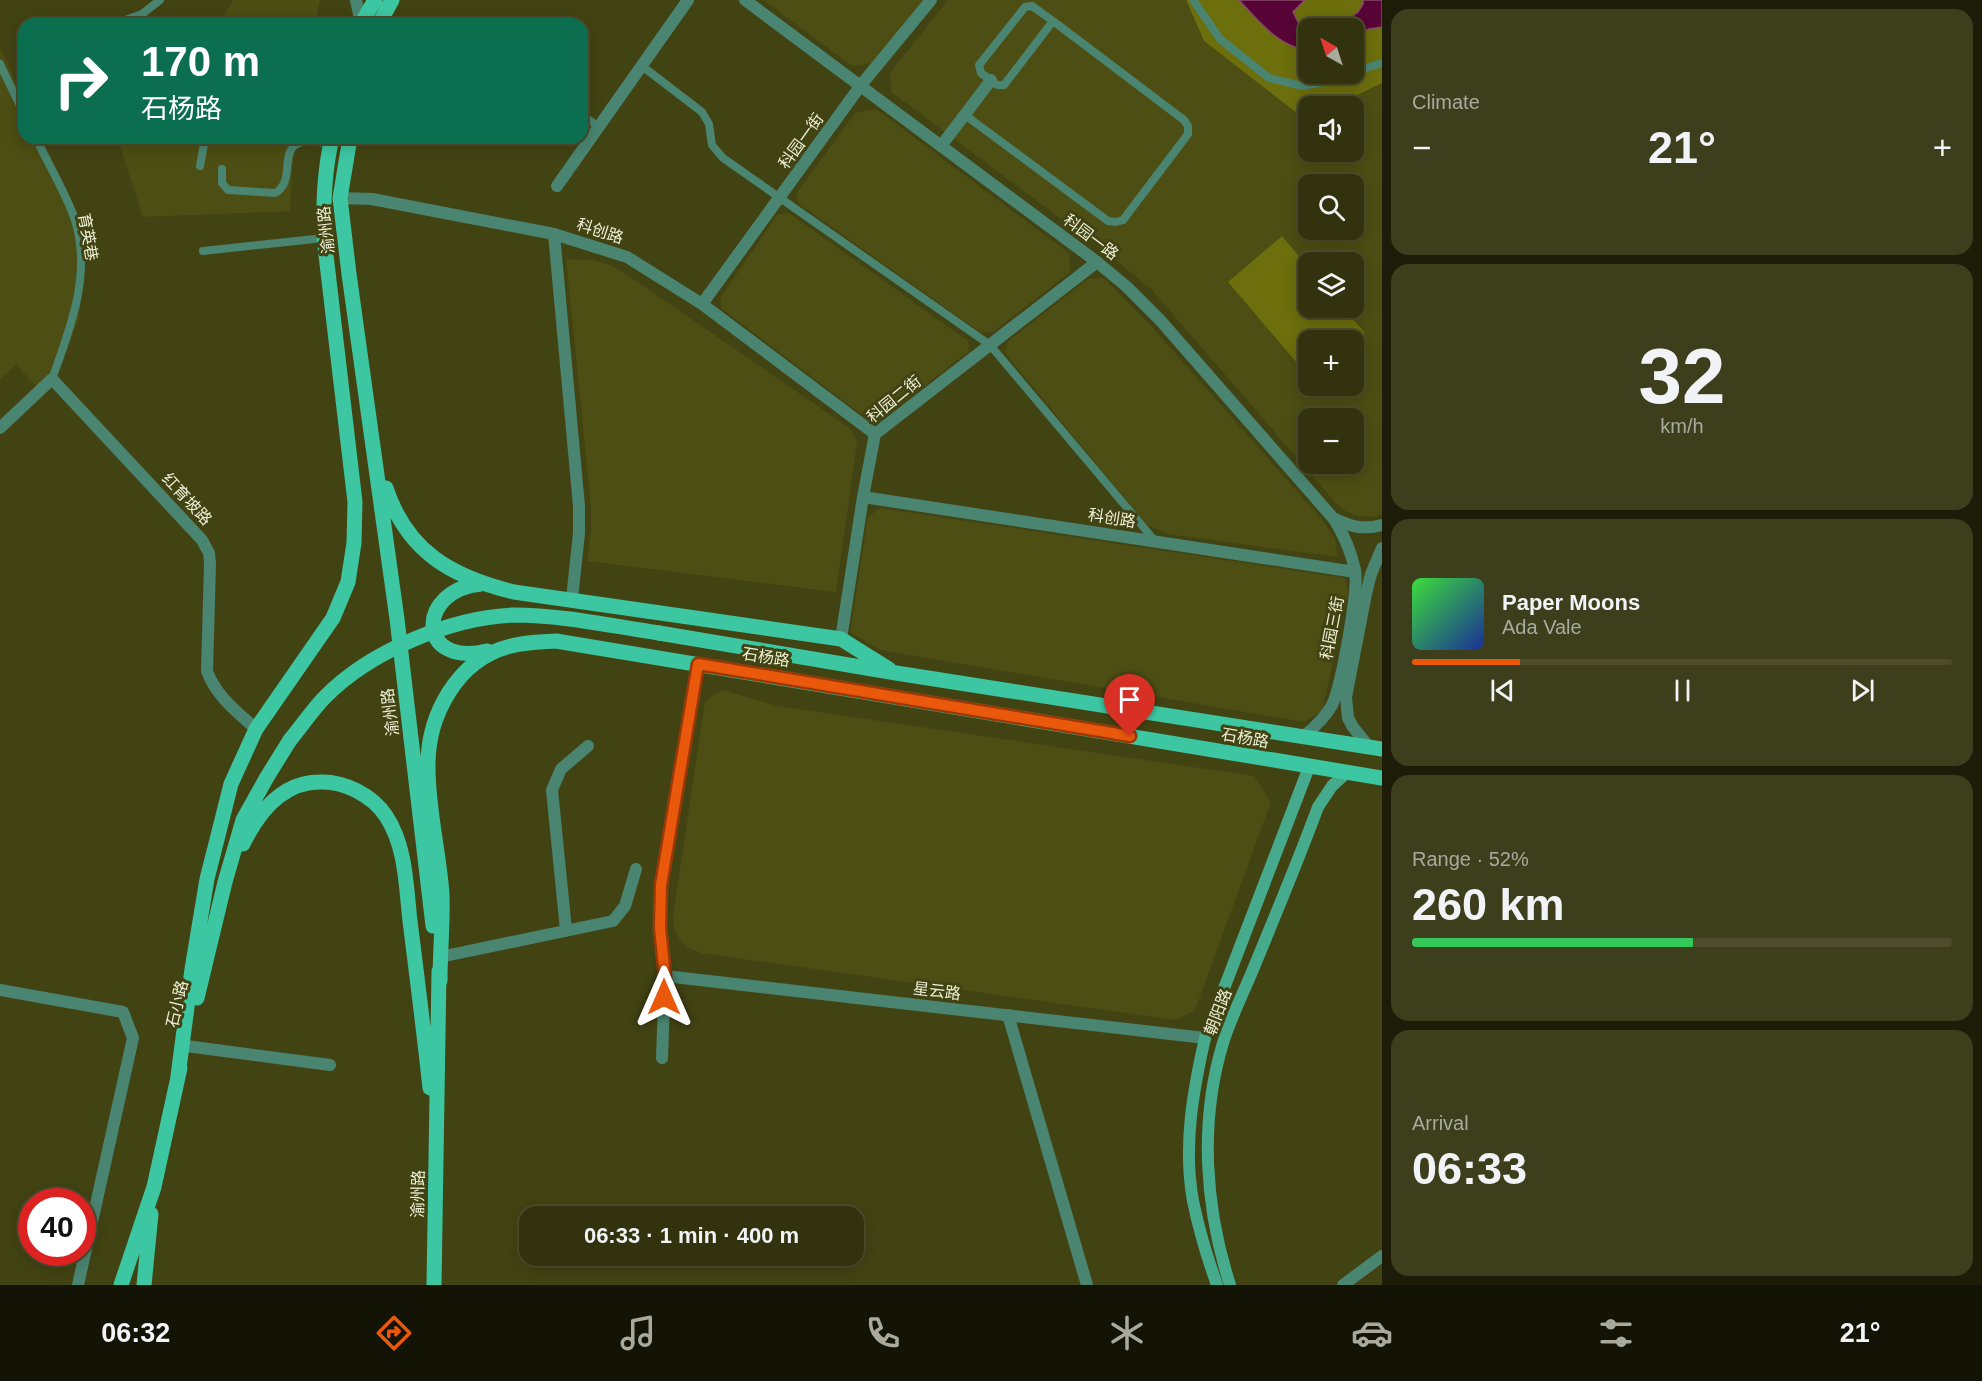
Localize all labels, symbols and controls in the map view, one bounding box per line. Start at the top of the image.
north arrow [1298,18,1364,84]
map controls [1298,18,1364,474]
text: 170 m [141,38,260,85]
icon: right [42,42,120,120]
text: Climate [1412,91,1480,113]
text: 石杨路 [141,94,222,124]
button: sound [1298,96,1364,162]
street label: 科园一街 [775,110,827,172]
text: 21° [1648,122,1716,173]
text: − [1412,129,1431,166]
text: + [1933,129,1952,166]
button: search [1298,174,1364,240]
street label: 渝州路 [315,205,337,255]
street label: 科园一路 [1060,211,1122,263]
street label: 育英巷 [75,212,101,262]
street label: 科创路 [575,215,625,247]
button: layers [1298,252,1364,318]
button: + [1298,330,1364,396]
text: 32 [1639,332,1725,420]
street label: 科园二街 [864,372,924,426]
button: − [1298,408,1364,474]
text: km/h [1660,415,1704,437]
street label: 红育坡路 [159,470,215,528]
street label: 科创路 [1087,506,1137,530]
text: Paper Moons [1502,590,1640,615]
street label: 科园三街 [1318,595,1346,661]
text: Ada Vale [1502,616,1582,638]
street label: 石杨路 [741,645,791,669]
pin [1104,674,1155,736]
icon: previous [1486,674,1519,707]
icon: pause [1666,674,1699,707]
icon: next [1846,674,1879,707]
icon: arrive [1113,683,1146,716]
street label: 渝州路 [379,687,401,737]
street label: 石杨路 [1220,725,1270,751]
text: Range · 52% [1412,848,1529,870]
text: 260 km [1412,879,1565,930]
position arrow [632,965,696,1029]
street label: 石小路 [163,979,191,1029]
street label: 星云路 [912,980,962,1002]
street label: 朝阳路 [1201,987,1235,1037]
text: Arrival [1412,1112,1469,1134]
text: 06:33 [1412,1143,1527,1194]
street label: 渝州路 [409,1170,427,1218]
speed limit sign: 40 [18,1188,96,1266]
text: 06:33 · 1 min · 400 m [584,1223,799,1248]
icon: directions [373,1312,415,1354]
icon: music [617,1312,659,1354]
icon: phone [862,1312,904,1354]
icon: climate [1106,1312,1148,1354]
icon: car [1351,1312,1393,1354]
icon: filters [1595,1312,1637,1354]
text: 06:32 [101,1318,170,1348]
text: 21° [1840,1318,1881,1348]

